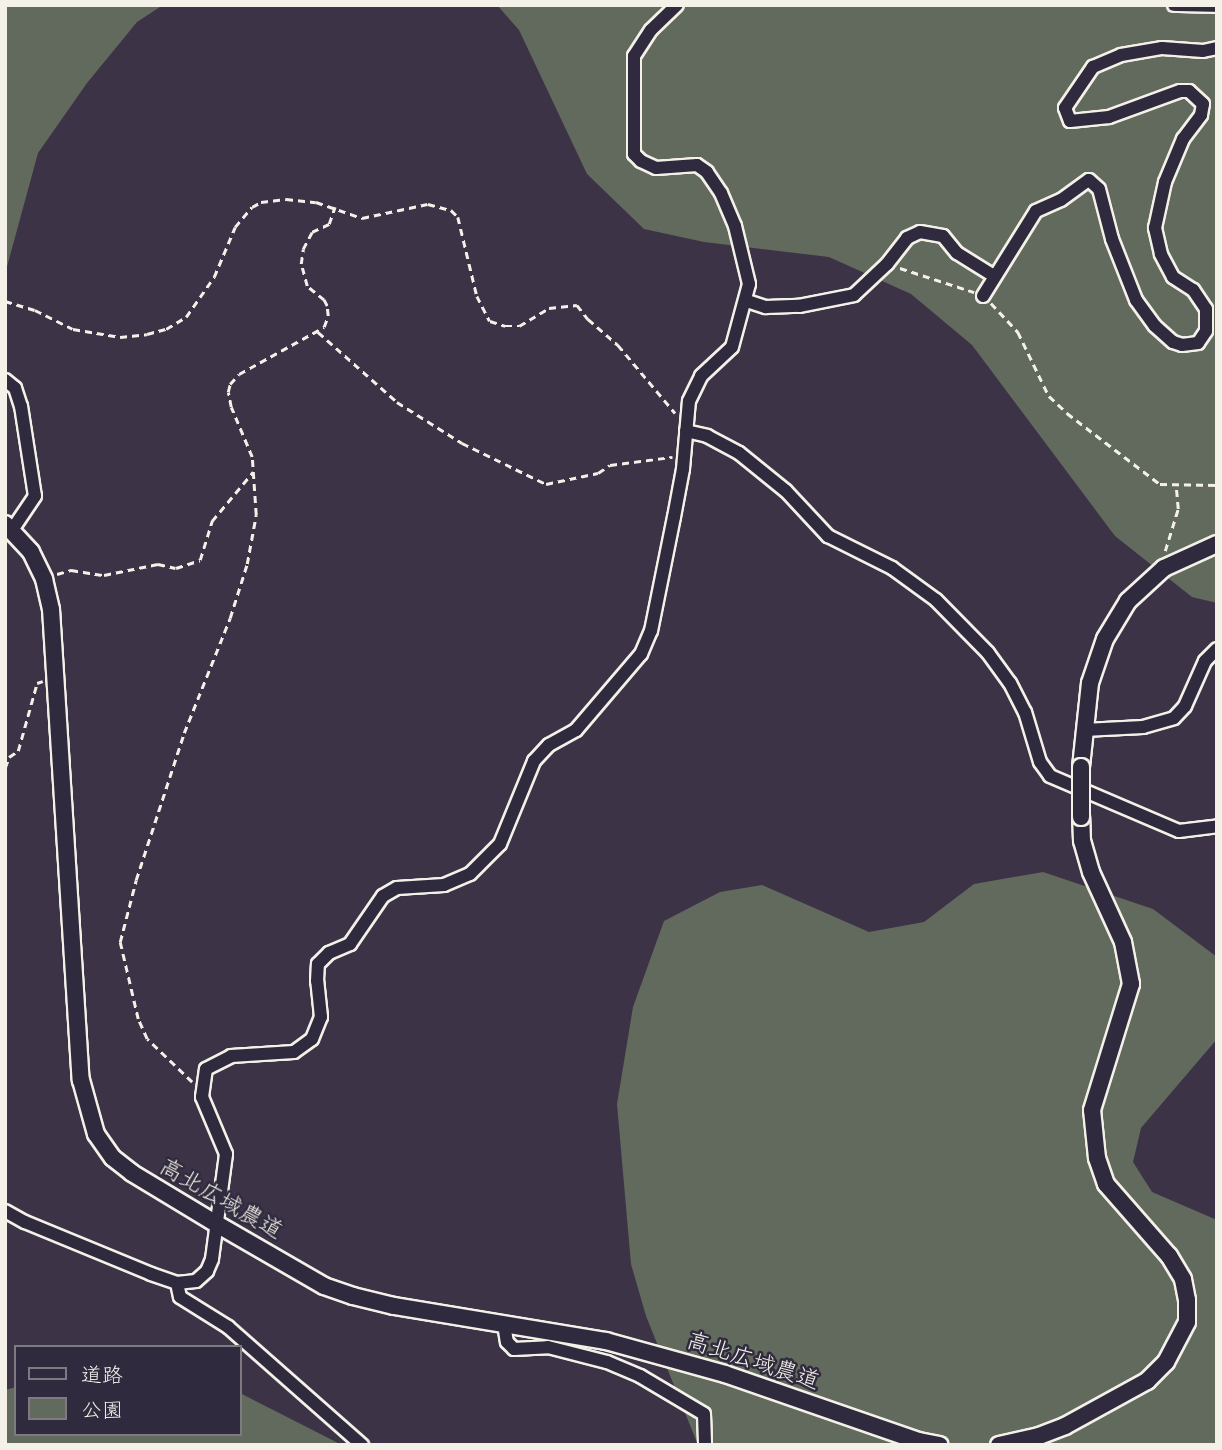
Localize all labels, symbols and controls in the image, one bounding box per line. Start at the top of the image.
street label: 高北広域農道 [154,1153,288,1245]
street label: 高北広域農道 [683,1327,823,1395]
legend [14,1345,242,1436]
text: 道路 [81,1361,123,1390]
text: 公園 [81,1396,123,1425]

